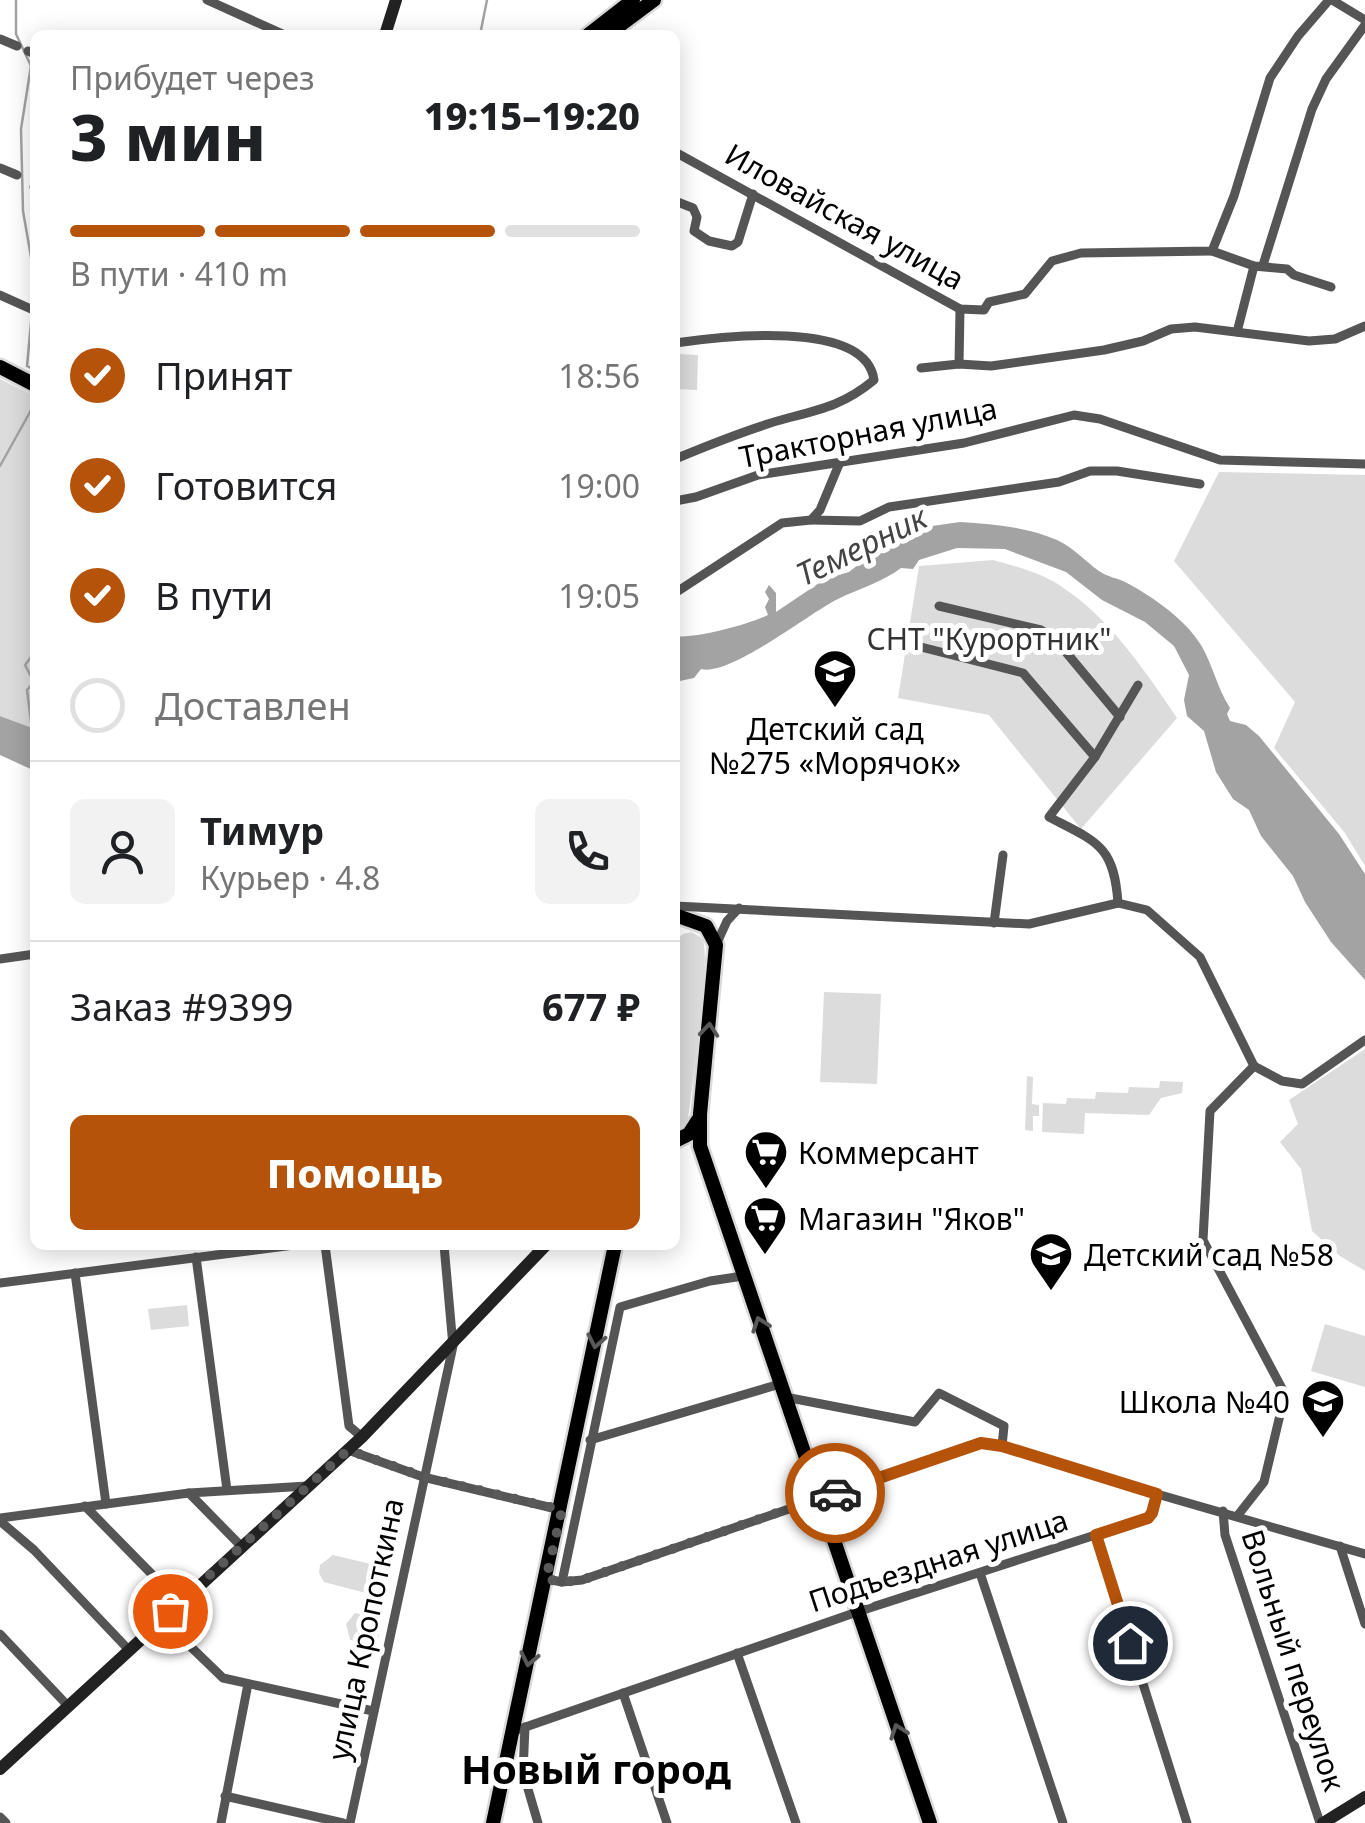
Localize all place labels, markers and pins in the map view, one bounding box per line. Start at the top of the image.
school or university icon: Детский сад №275 «Морячок» [812,648,858,709]
place label: Детский сад №275 «Морячок» [709,708,961,783]
supermarket icon: Коммерсант [743,1129,789,1190]
place label: Коммерсант [798,1132,979,1173]
supermarket icon: Магазин "Яков" [742,1195,788,1256]
place label: Магазин "Яков" [798,1198,1025,1239]
school or university icon: Детский сад №58 [1028,1231,1074,1292]
place label: Детский сад №58 [1084,1234,1334,1275]
school or university icon: Школа №40 [1300,1378,1346,1439]
place label: Школа №40 [1119,1381,1290,1422]
pin [128,1569,213,1654]
pin [1088,1601,1173,1686]

